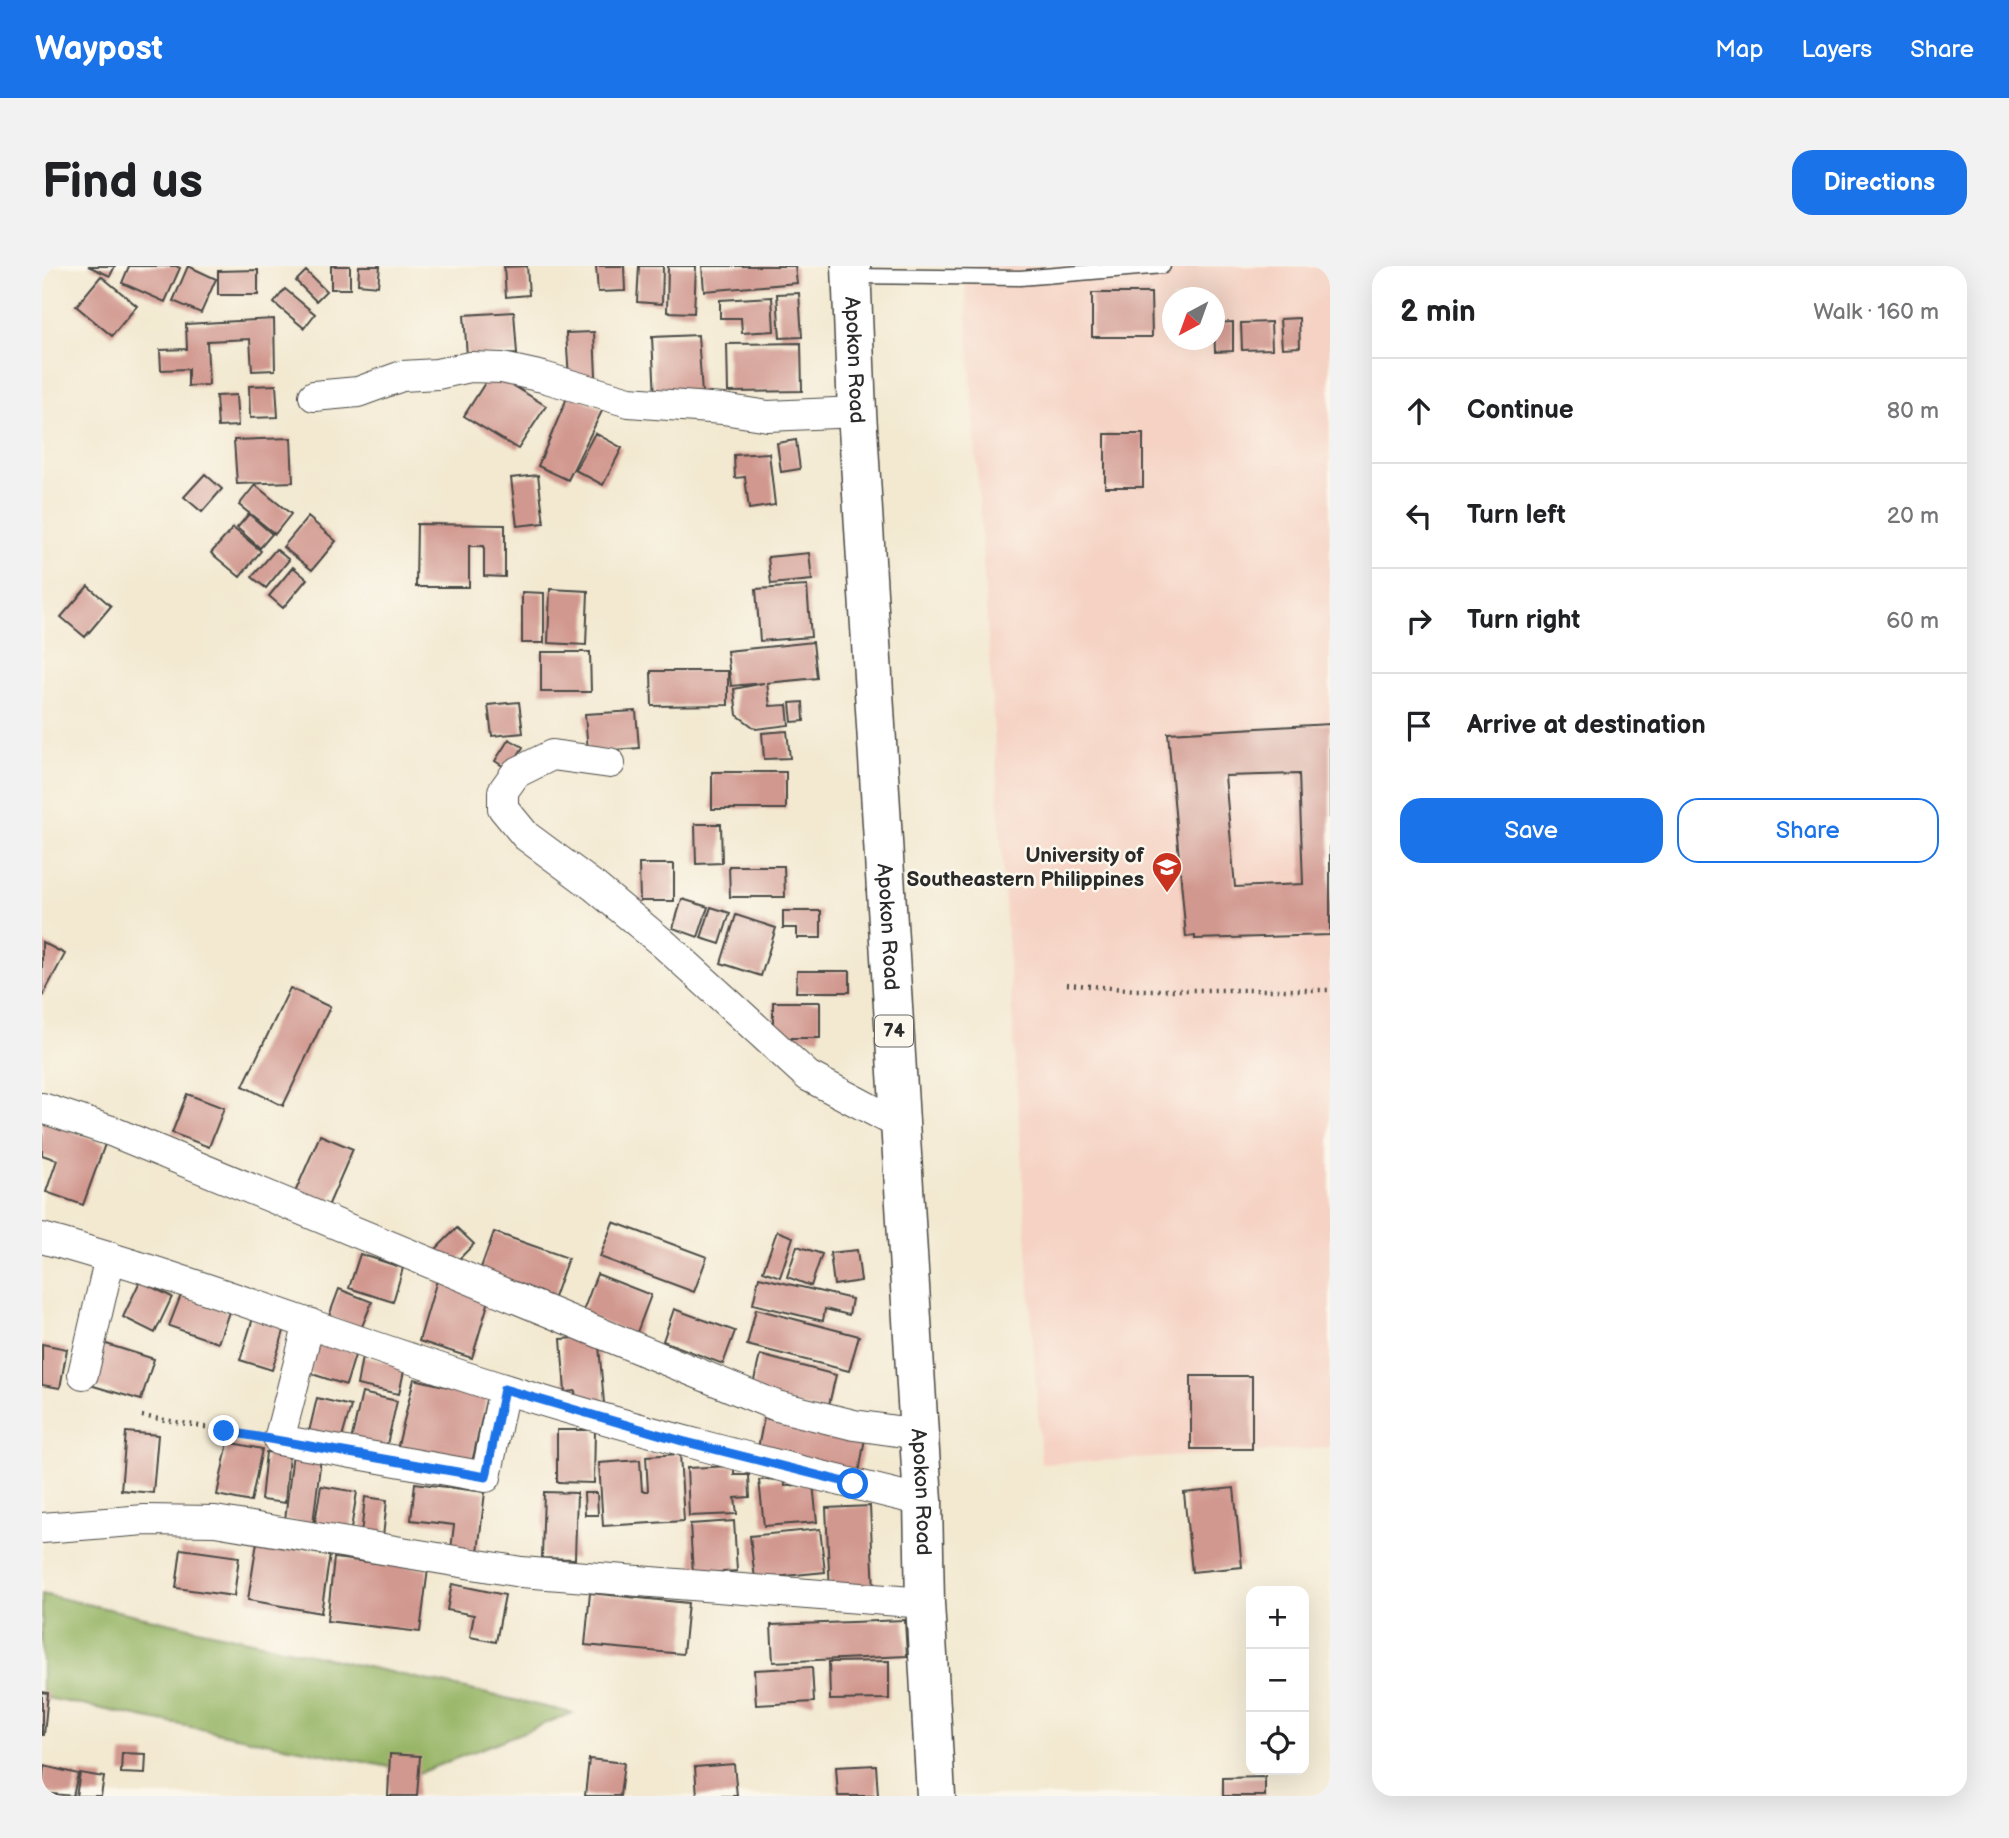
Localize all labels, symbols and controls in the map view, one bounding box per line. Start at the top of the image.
text: Waypost [35,29,163,69]
text: Map [1715,35,1763,64]
text: Layers [1801,35,1872,64]
text: Share [1910,35,1974,64]
button: Directions [1792,150,1967,215]
text: Find us [42,153,203,212]
north arrow [1162,287,1225,350]
text: 2 min [1400,294,1476,330]
street label: Apokon Road [840,296,870,424]
text: Walk · 160 m [1813,298,1939,326]
icon: ahead [1400,392,1438,430]
text: Continue [1467,395,1574,426]
text: 80 m [1887,397,1939,425]
icon: left [1400,497,1438,535]
text: Turn left [1467,500,1566,531]
text: 20 m [1887,502,1939,530]
icon: right [1400,602,1438,640]
text: Turn right [1467,605,1580,636]
text: 60 m [1886,607,1939,635]
icon: arrive [1400,707,1438,745]
text: Arrive at destination [1467,710,1706,741]
button: Save [1400,798,1663,863]
button: Share [1677,798,1939,863]
place label: University of Southeastern Philippines [906,843,1145,892]
school or university icon: University of Southeastern Philippines [1150,850,1184,894]
street label: Apokon Road [872,863,905,991]
road number: 74 [875,1016,913,1046]
route end [208,1415,239,1446]
street label: Apokon Road [906,1428,937,1556]
route start [837,1468,868,1499]
map controls [1246,1586,1309,1775]
button: + [1246,1586,1309,1649]
button: − [1246,1649,1309,1712]
button: locate [1246,1712,1309,1775]

